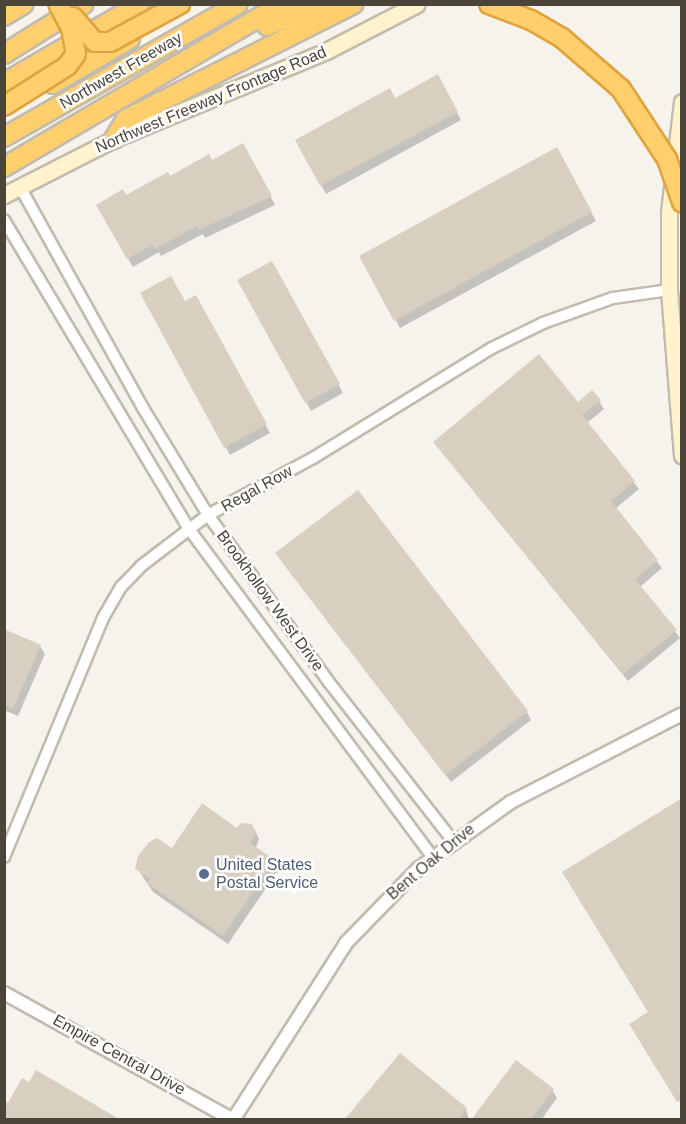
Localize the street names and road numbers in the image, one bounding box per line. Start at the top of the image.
street label: Northwest Freeway [57,28,185,114]
street label: Northwest Freeway Frontage Road [93,43,329,157]
street label: Regal Row [218,462,296,516]
street label: Brookhollow West Drive [212,527,328,675]
street label: Bent Oak Drive [383,820,479,904]
street label: Empire Central Drive [49,1011,189,1099]

